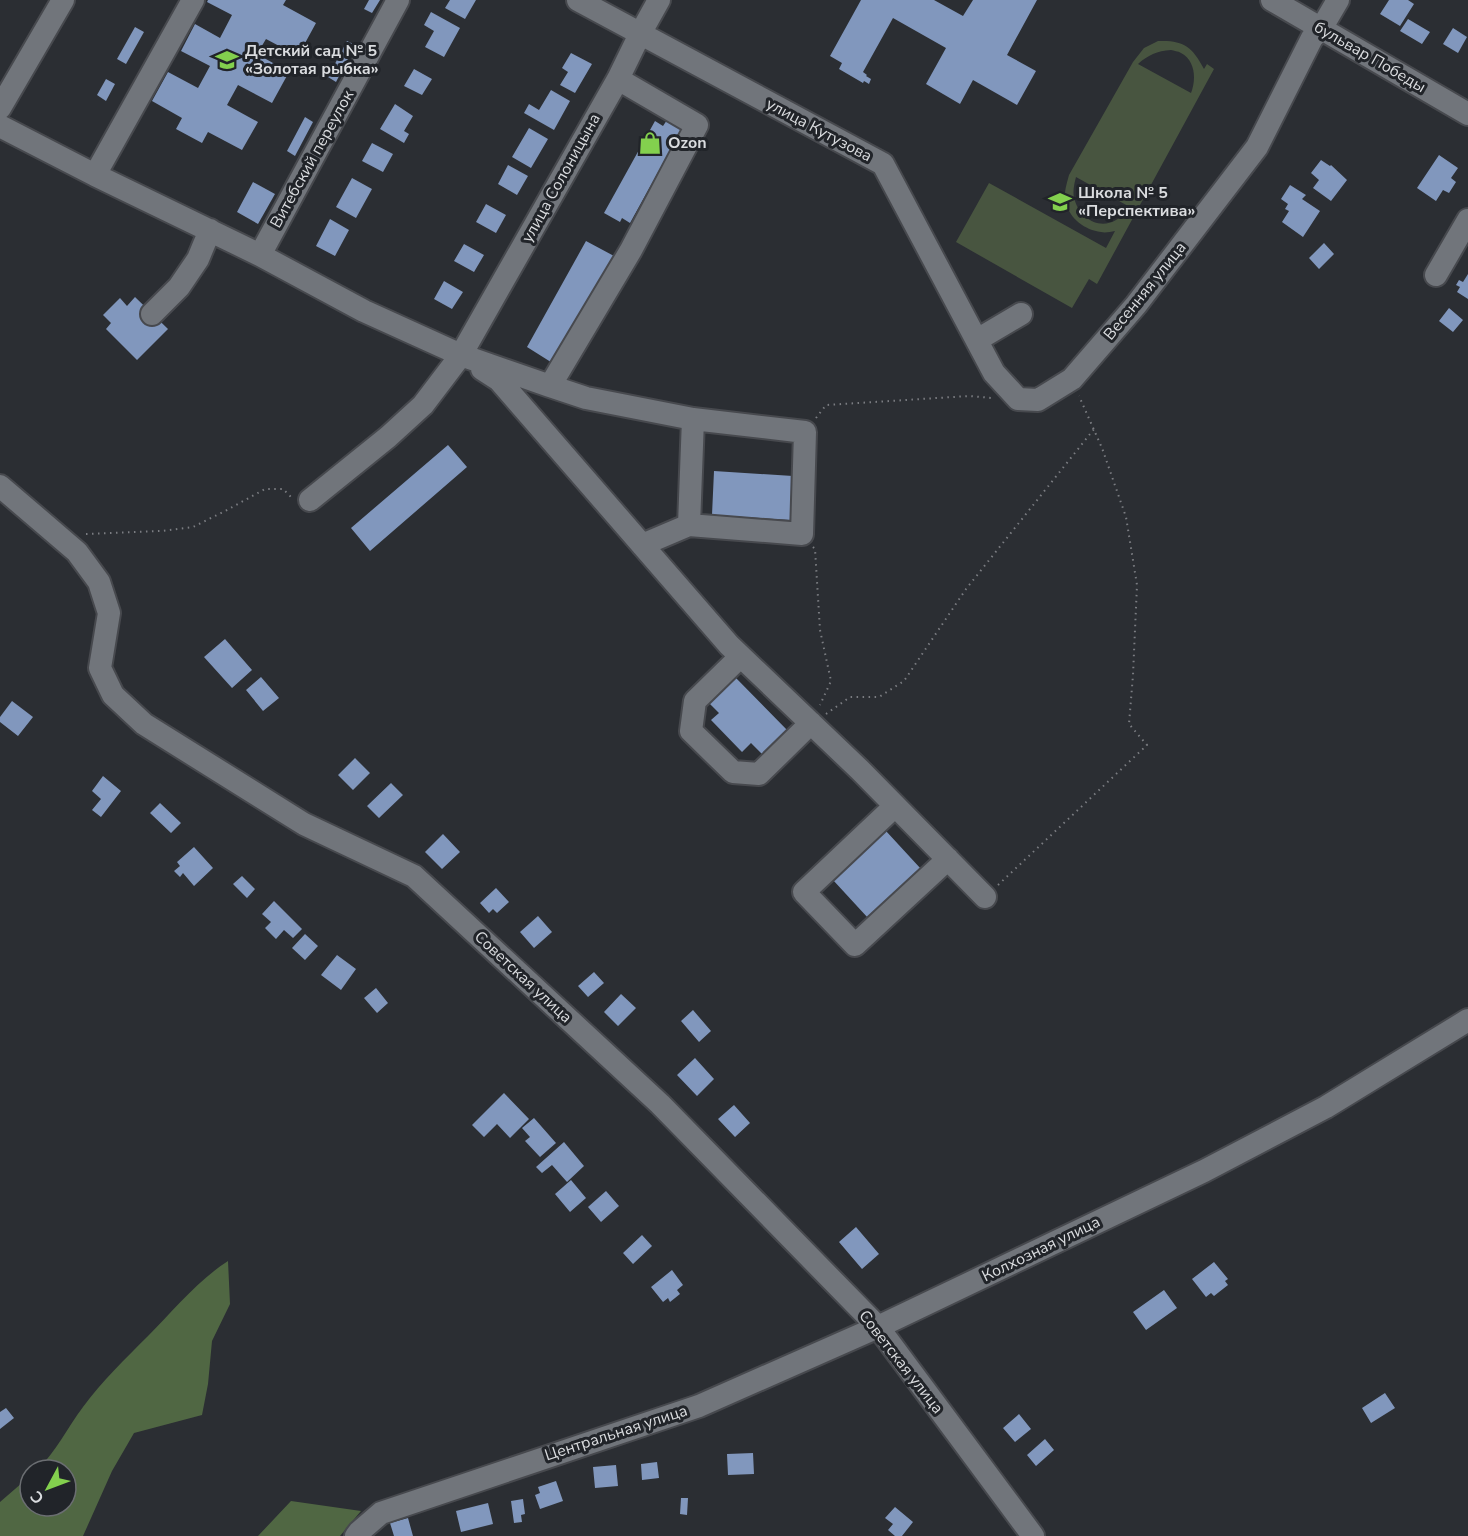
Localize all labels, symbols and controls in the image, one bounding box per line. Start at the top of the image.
street label: бульвар Победы [1310,16,1430,98]
place label: Детский сад № 5 «Золотая рыбка» [245,40,379,80]
school or university icon: Детский сад № 5 «Золотая рыбка» [214,47,240,73]
street label: Витебский переулок [265,86,359,232]
street label: улица Кутузова [762,93,876,167]
street label: улица Солоницына [516,109,606,247]
shop icon: Ozon [637,130,663,156]
place label: Ozon [668,132,707,154]
place label: Школа № 5 «Перспектива» [1078,182,1195,222]
school or university icon: Школа № 5 «Перспектива» [1047,189,1073,215]
street label: Весенняя улица [1099,237,1191,345]
street label: Советская улица [469,926,577,1028]
street label: Колхозная улица [978,1211,1104,1287]
street label: Советская улица [854,1306,948,1418]
street label: Центральная улица [542,1400,690,1466]
north arrow [18,1458,78,1518]
text: С [25,1486,49,1509]

